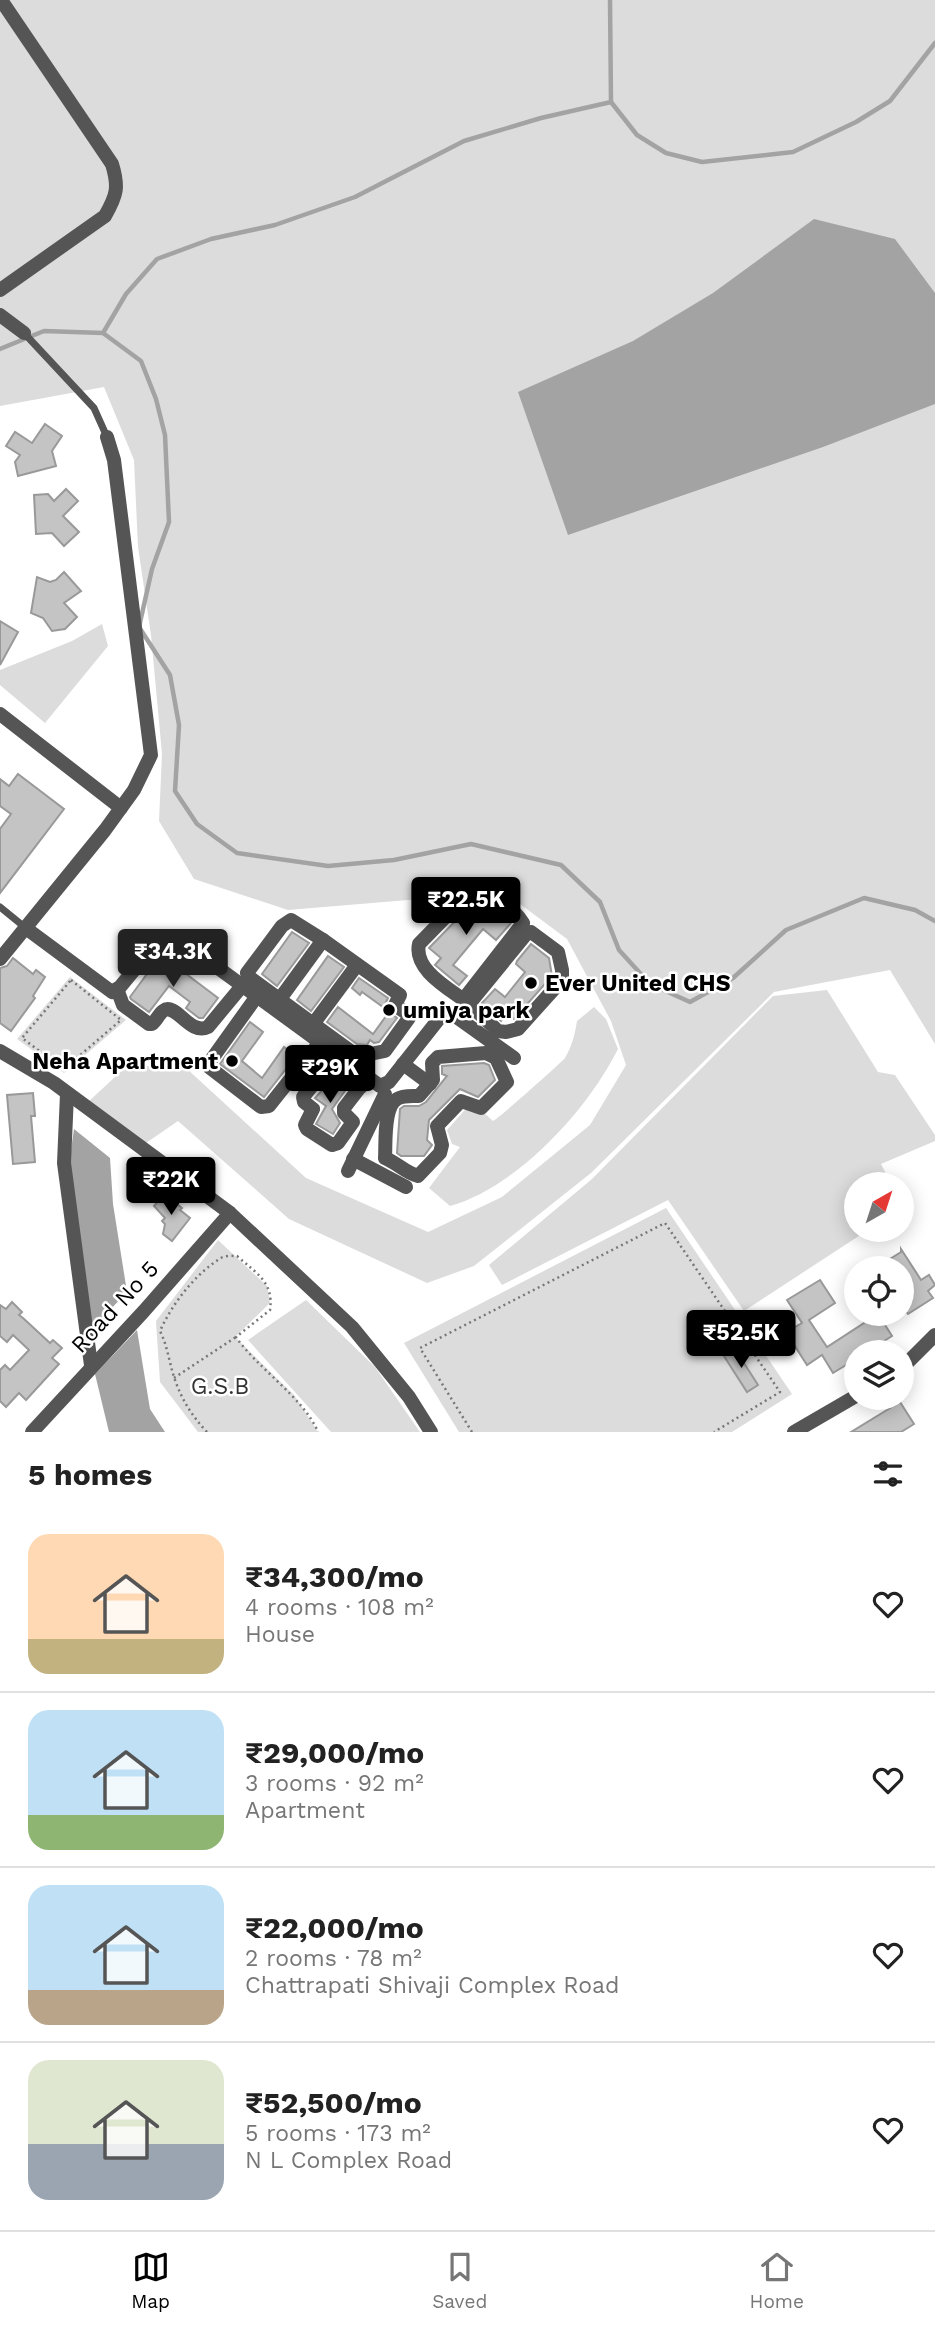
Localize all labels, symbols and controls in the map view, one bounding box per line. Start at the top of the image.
pin: ₹22.5K [409,878,523,937]
text: ₹22.5K [427,886,505,913]
pin: ₹34.3K [116,930,230,989]
text: ₹34.3K [134,938,212,965]
place label: Ever United CHS [545,970,731,997]
marker: Ever United CHS [523,975,539,991]
place label: umiya park [403,997,530,1024]
marker: umiya park [381,1002,397,1018]
pin: ₹29K [289,1046,371,1105]
place label: Neha Apartment [32,1048,218,1075]
marker: Neha Apartment [224,1053,240,1069]
text: ₹29K [301,1054,359,1081]
pin: ₹22K [130,1158,212,1217]
text: ₹22K [142,1166,200,1193]
north arrow [844,1172,914,1242]
map controls [844,1172,914,1410]
street label: Road No 5 [66,1255,164,1359]
button: locate [844,1256,914,1326]
pin: ₹52.5K [684,1310,798,1370]
text: ₹52.5K [703,1319,779,1346]
button: layers [844,1340,914,1410]
park label: G.S.B [191,1373,249,1400]
icon: filters [869,1455,907,1493]
text: 5 homes [28,1457,152,1492]
text: ₹34,300/mo [245,1559,424,1594]
icon: home [84,1562,168,1646]
icon: heart [869,1585,907,1623]
text: 4 rooms · 108 m² [245,1594,434,1621]
text: House [245,1621,315,1648]
text: ₹29,000/mo [245,1735,424,1770]
icon: home [84,1738,168,1822]
icon: heart [869,1761,907,1799]
text: 3 rooms · 92 m² [245,1770,424,1797]
text: Apartment [245,1797,365,1824]
text: ₹22,000/mo [245,1910,424,1945]
icon: home [84,1913,168,1997]
icon: heart [869,1936,907,1974]
text: 2 rooms · 78 m² [245,1945,422,1972]
text: Chattrapati Shivaji Complex Road [245,1972,619,1999]
text: ₹52,500/mo [245,2085,422,2120]
icon: home [84,2088,168,2172]
icon: heart [869,2111,907,2149]
text: 5 rooms · 173 m² [245,2120,431,2147]
text: N L Complex Road [245,2147,452,2174]
tab: Map [131,2248,170,2313]
tab: Saved [432,2248,487,2313]
tab: Home [750,2248,804,2313]

